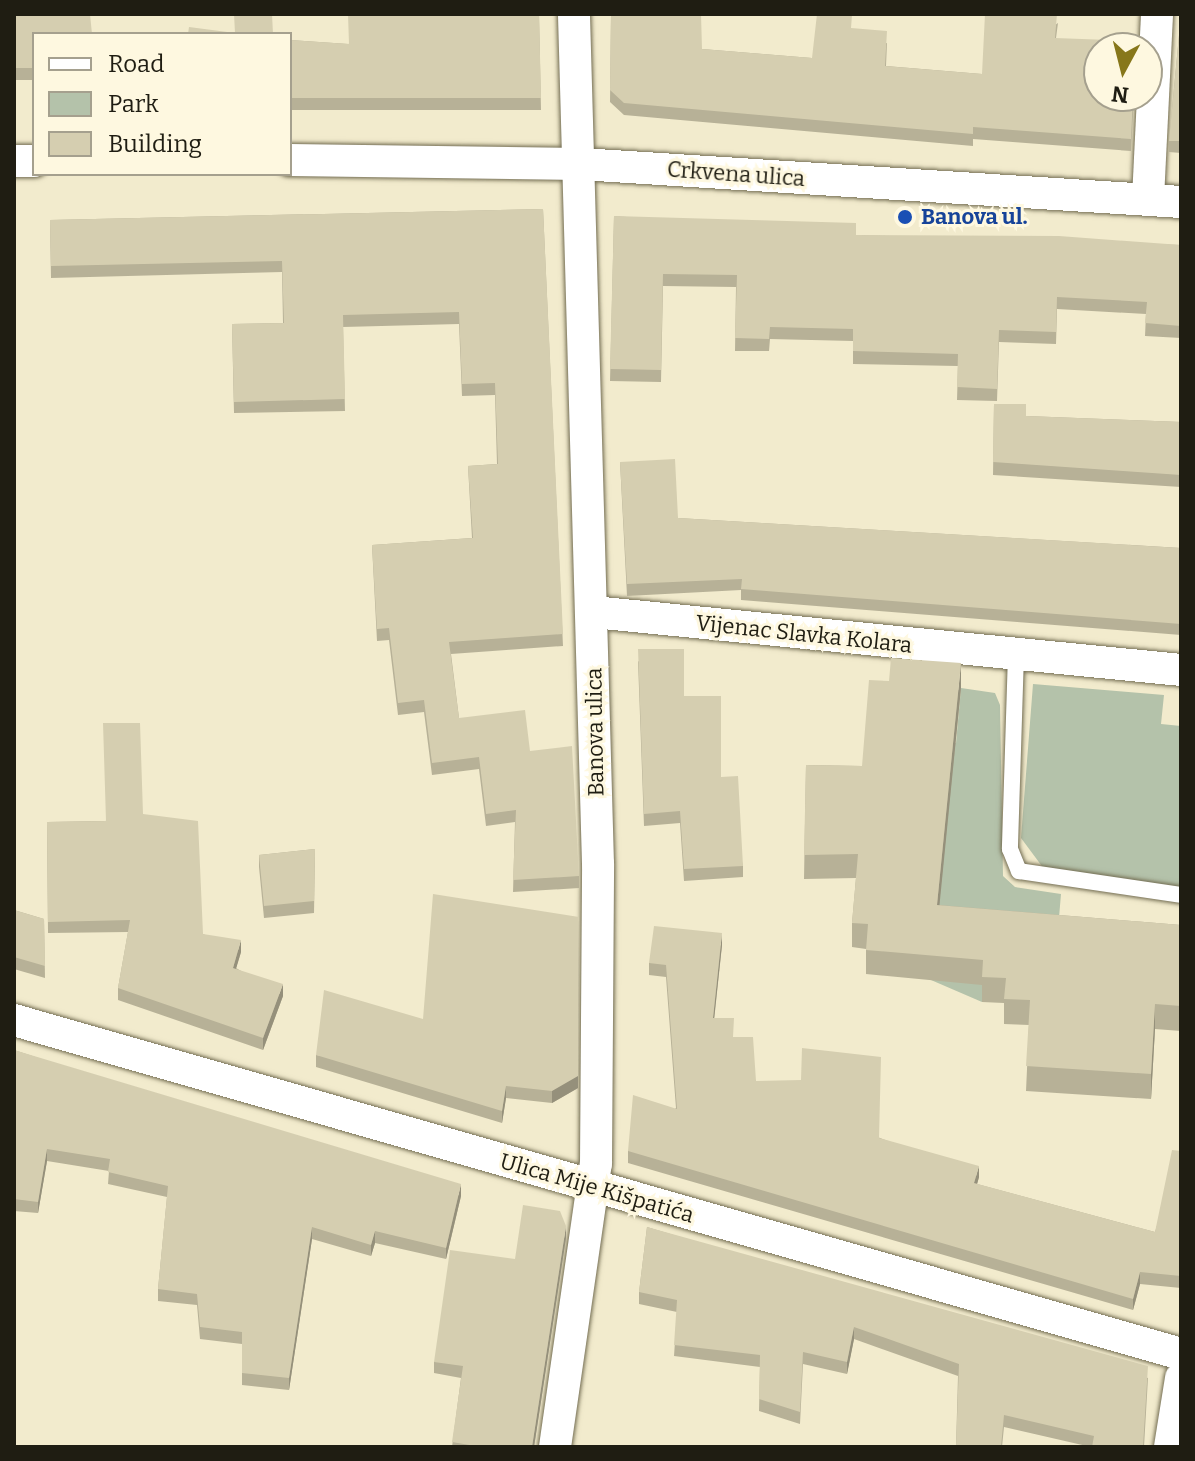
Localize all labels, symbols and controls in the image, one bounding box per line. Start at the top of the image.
legend [32,32,292,176]
north arrow [1083,32,1163,112]
text: Road [108,50,164,78]
text: N [1110,80,1130,109]
text: Park [108,90,159,118]
text: Building [108,130,202,158]
street label: Crkvena ulica [666,156,806,192]
place label: Banova ul. [921,204,1028,230]
marker: Banova ul. [896,208,914,226]
street label: Vijenac Slavka Kolara [695,610,913,658]
street label: Banova ulica [581,667,609,797]
street label: Ulica Mije Kišpatića [497,1148,697,1228]

